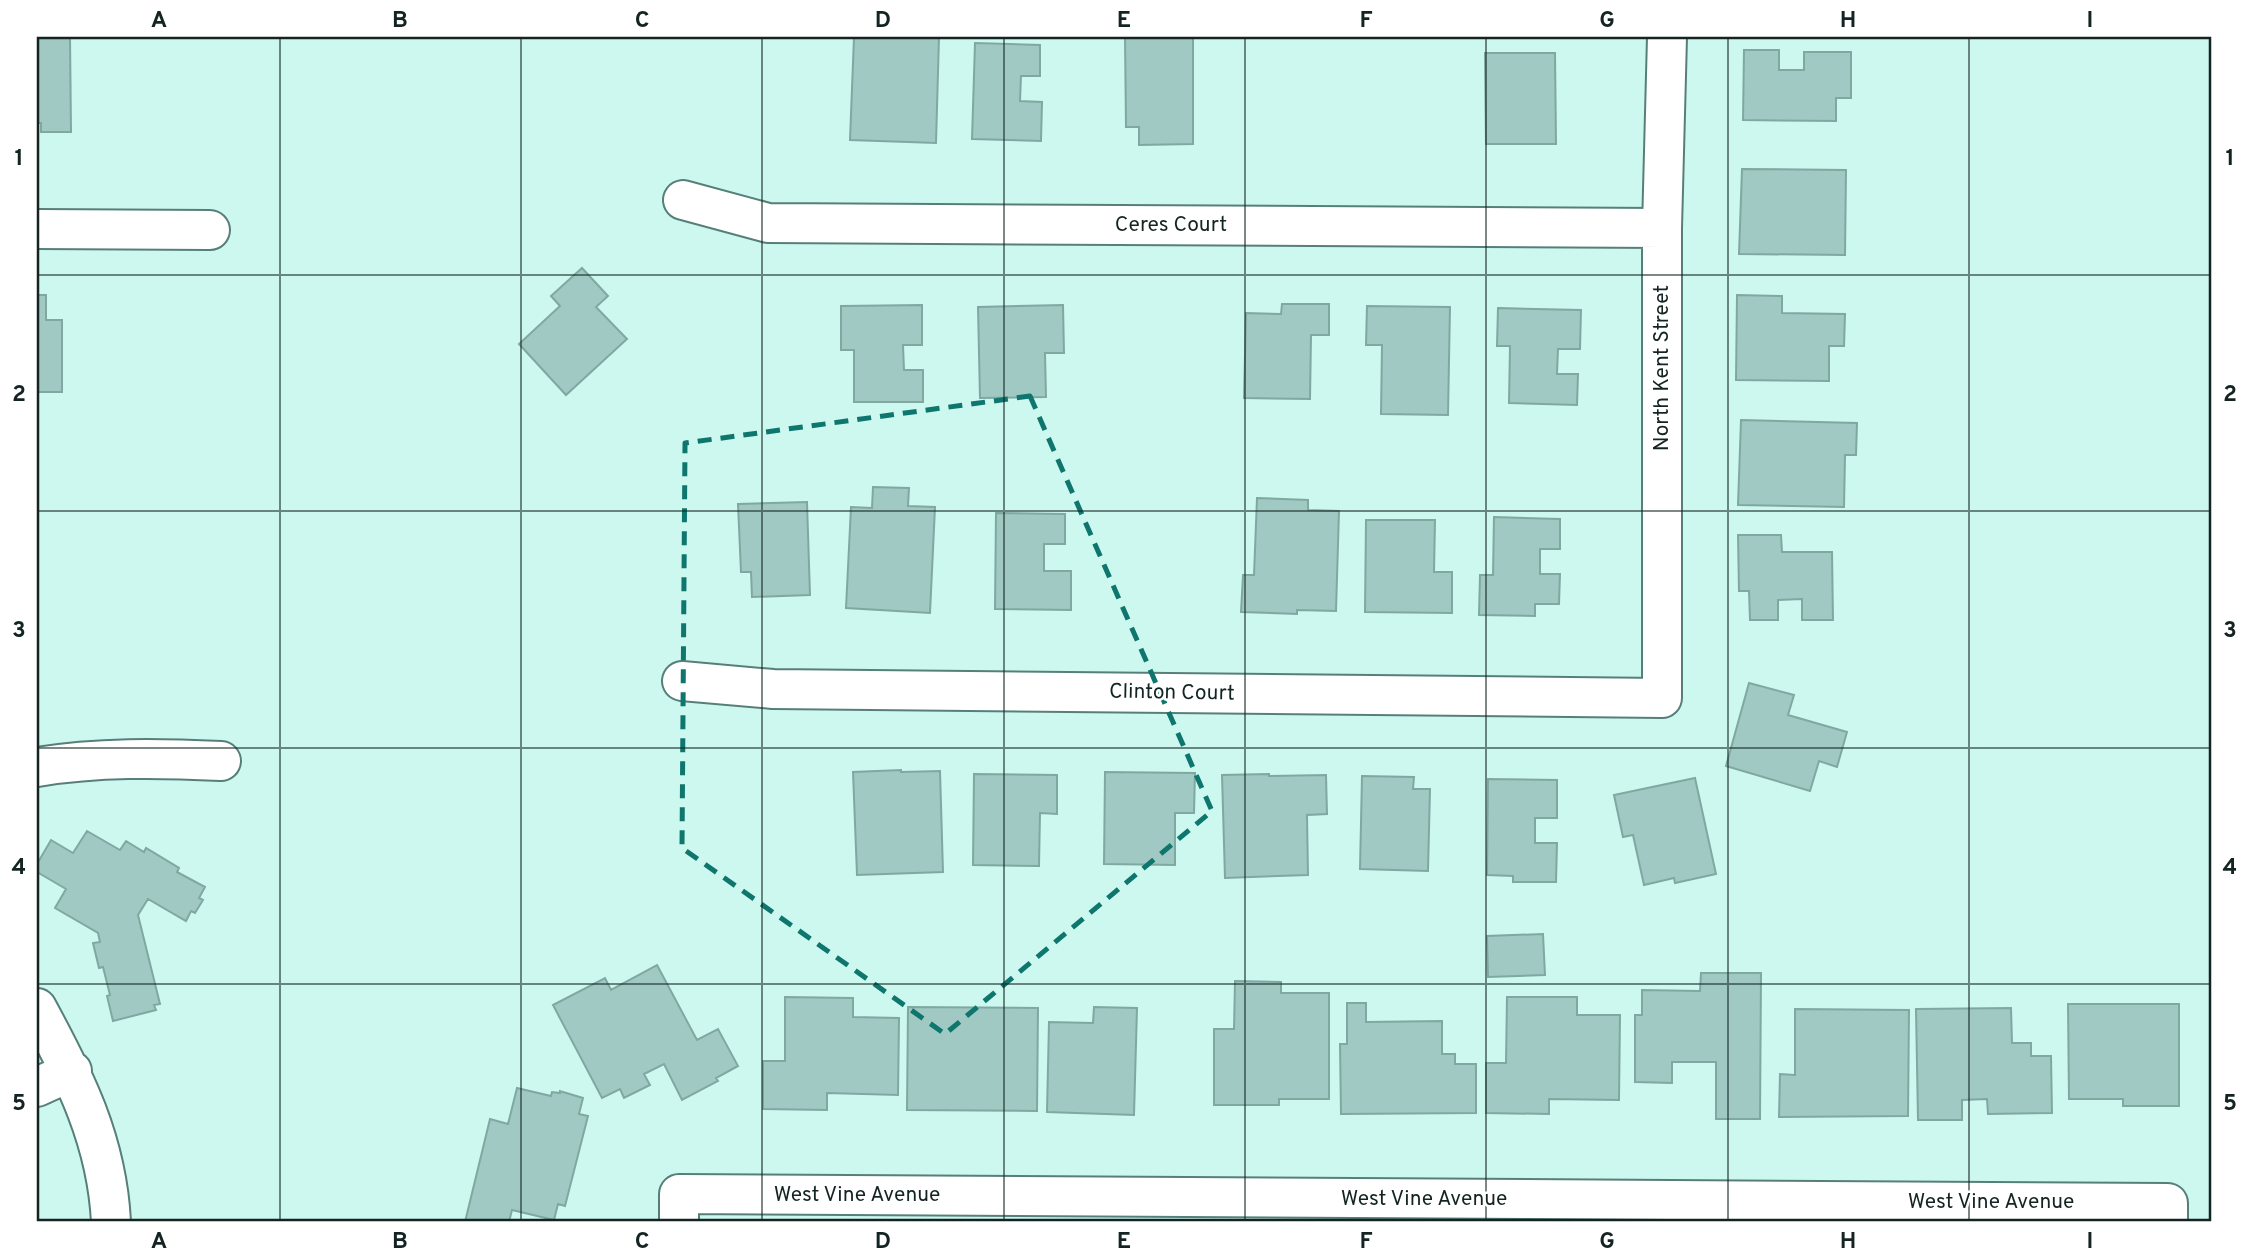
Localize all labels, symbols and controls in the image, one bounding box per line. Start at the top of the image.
text: A [151,7,167,36]
text: B [392,7,408,36]
text: C [635,7,649,36]
text: D [875,7,891,36]
text: E [1117,7,1131,36]
text: F [1359,7,1373,36]
text: G [1599,7,1615,36]
text: H [1840,7,1856,36]
text: I [2087,7,2093,36]
text: 1 [14,145,24,174]
text: 1 [2225,145,2235,174]
street label: Ceres Court [1115,212,1227,239]
street label: North Kent Street [1649,285,1676,451]
text: 2 [12,381,26,410]
text: 2 [2223,381,2237,410]
text: 3 [12,617,26,646]
text: 3 [2223,617,2237,646]
street label: Clinton Court [1109,678,1235,708]
text: 4 [12,854,26,883]
text: 4 [2223,854,2237,883]
text: 5 [12,1090,26,1119]
text: 5 [2223,1090,2237,1119]
street label: West Vine Avenue [774,1182,940,1209]
street label: West Vine Avenue [1341,1186,1507,1213]
street label: West Vine Avenue [1908,1189,2074,1216]
text: A [151,1228,167,1257]
text: B [392,1228,408,1257]
text: C [635,1228,649,1257]
text: D [875,1228,891,1257]
text: E [1117,1228,1131,1257]
text: F [1359,1228,1373,1257]
text: G [1599,1228,1615,1257]
text: H [1840,1228,1856,1257]
text: I [2087,1228,2093,1257]

